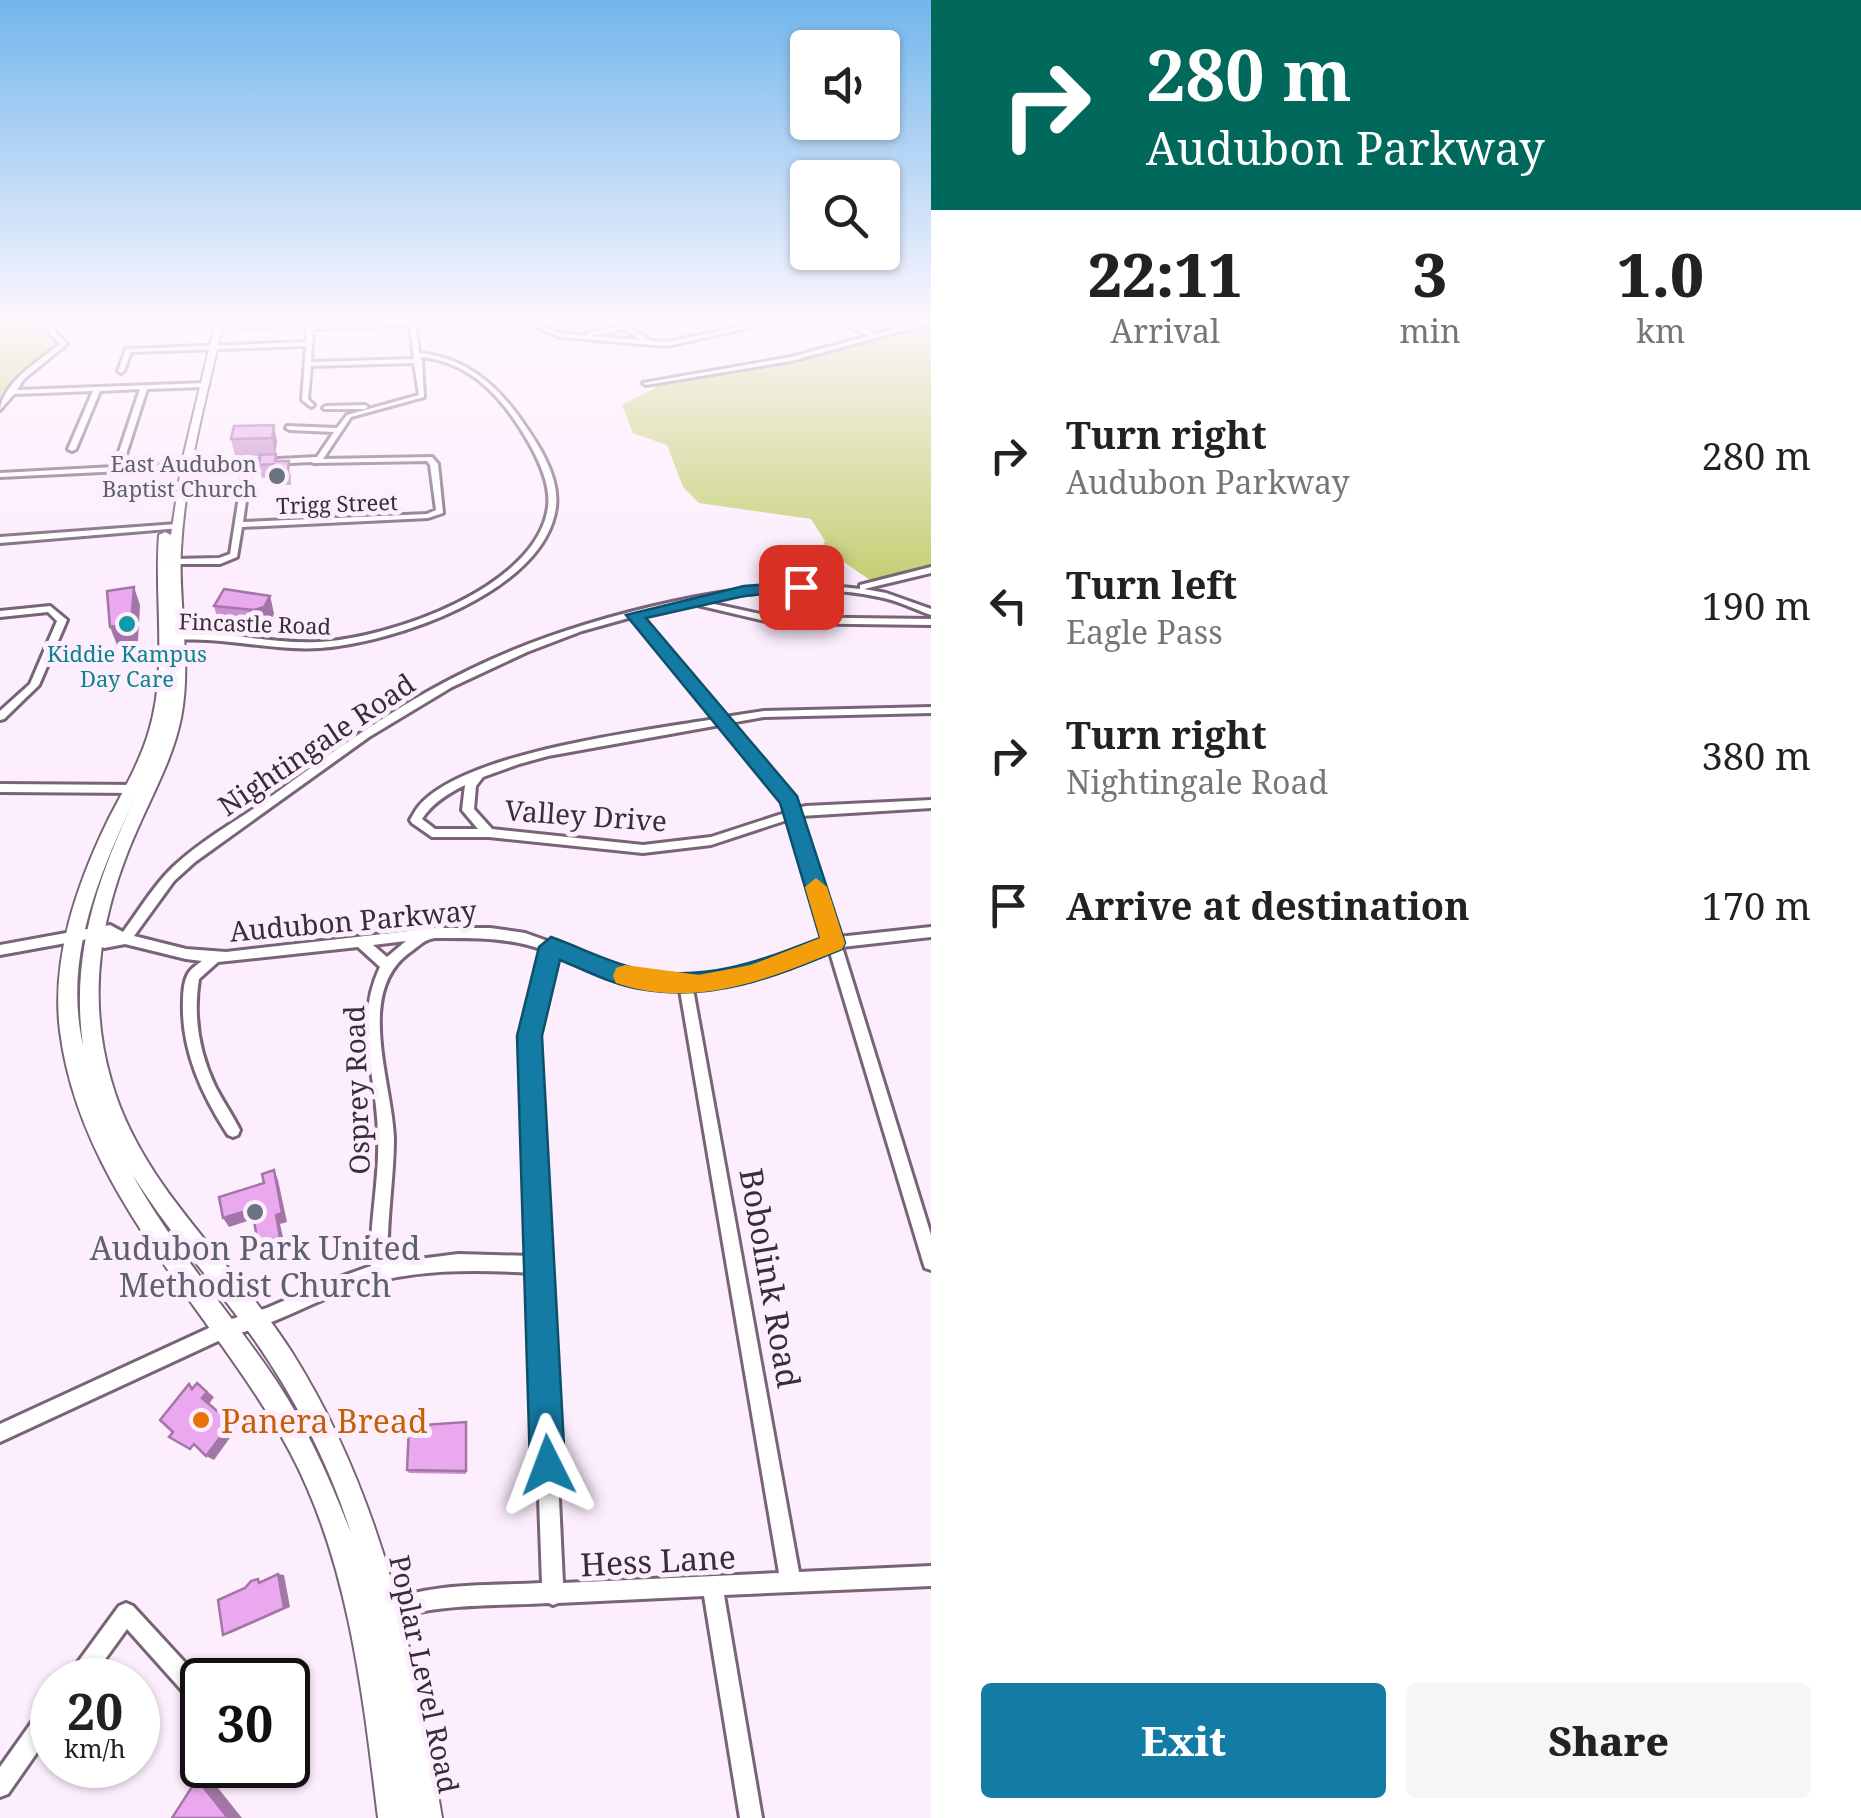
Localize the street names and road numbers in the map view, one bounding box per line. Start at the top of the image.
street label: Trigg Street [276,486,399,520]
street label: Fincastle Road [178,605,332,641]
street label: Nightingale Road [210,664,422,824]
street label: Valley Drive [504,790,668,840]
street label: Audubon Parkway [228,890,478,950]
street label: Osprey Road [334,1005,378,1175]
street label: Bobolink Road [731,1165,812,1392]
street label: Hess Lane [579,1534,737,1586]
street label: Poplar Level Road [381,1552,469,1796]

